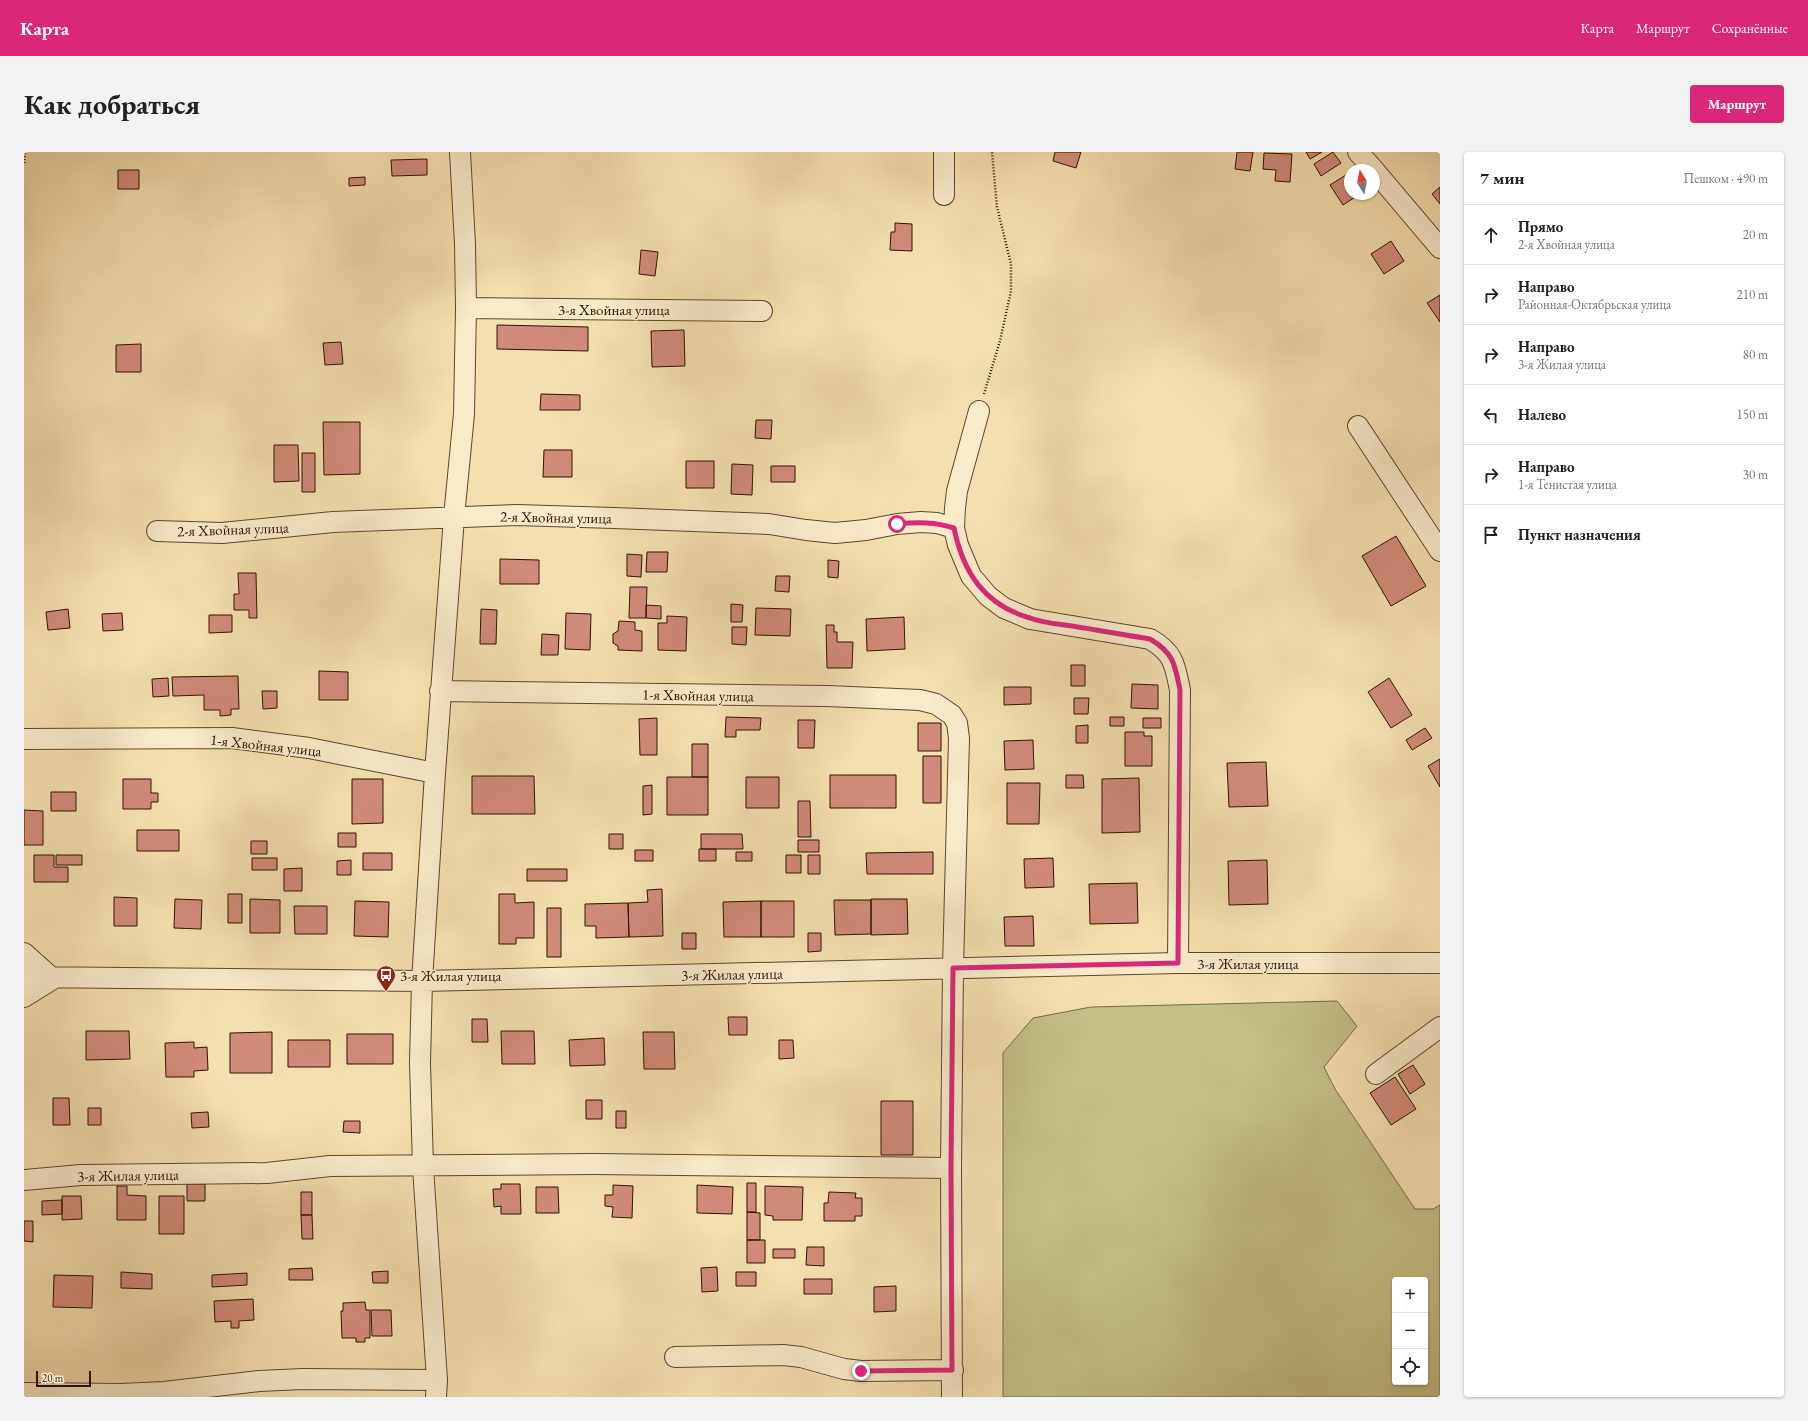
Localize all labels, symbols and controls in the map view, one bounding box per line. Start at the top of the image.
text: Карта [20,16,69,41]
text: Карта [1581,19,1614,37]
text: Маршрут [1636,19,1690,37]
text: Сохранённые [1712,19,1788,37]
button: Маршрут [1690,85,1784,123]
text: Как добраться [24,86,200,122]
north arrow [1344,164,1380,200]
text: 7 мин [1480,167,1524,189]
text: Пешком · 490 m [1684,170,1768,187]
text: Прямо [1518,217,1563,236]
icon: ahead [1480,224,1502,246]
text: 20 m [1743,226,1768,243]
text: 2-я Хвойная улица [1518,236,1615,253]
text: Направо [1518,277,1575,296]
icon: right [1480,284,1502,306]
text: 210 m [1737,286,1768,303]
text: Районная-Октябрьская улица [1518,296,1671,313]
street label: 3-я Хвойная улица [558,300,670,319]
text: Направо [1518,337,1575,356]
icon: right [1480,344,1502,366]
text: 80 m [1743,346,1768,363]
text: 3-я Жилая улица [1518,356,1606,373]
icon: left [1480,404,1502,426]
text: Налево [1518,405,1566,424]
text: 150 m [1737,406,1768,423]
text: Направо [1518,457,1575,476]
icon: right [1480,464,1502,486]
text: 30 m [1743,466,1768,483]
text: 1-я Тенистая улица [1518,476,1617,493]
street label: 2-я Хвойная улица [500,507,612,527]
route start [888,515,906,533]
street label: 2-я Хвойная улица [177,518,289,540]
icon: arrive [1480,524,1502,546]
text: Пункт назначения [1518,525,1641,544]
street label: 1-я Хвойная улица [642,685,754,705]
street label: 1-я Хвойная улица [209,730,323,760]
street label: 3-я Жилая улица [1197,954,1299,973]
bus stop icon: 3-я Жилая улица [375,964,397,992]
street label: 3-я Жилая улица [681,964,783,984]
place label: 3-я Жилая улица [400,966,502,985]
street label: 3-я Жилая улица [77,1165,179,1185]
map controls [1392,1277,1428,1385]
button: + [1392,1277,1428,1313]
button: − [1392,1313,1428,1349]
button: locate [1392,1349,1428,1385]
route end [852,1362,870,1380]
scale bar [36,1369,91,1388]
text: 20 m [42,1371,63,1385]

